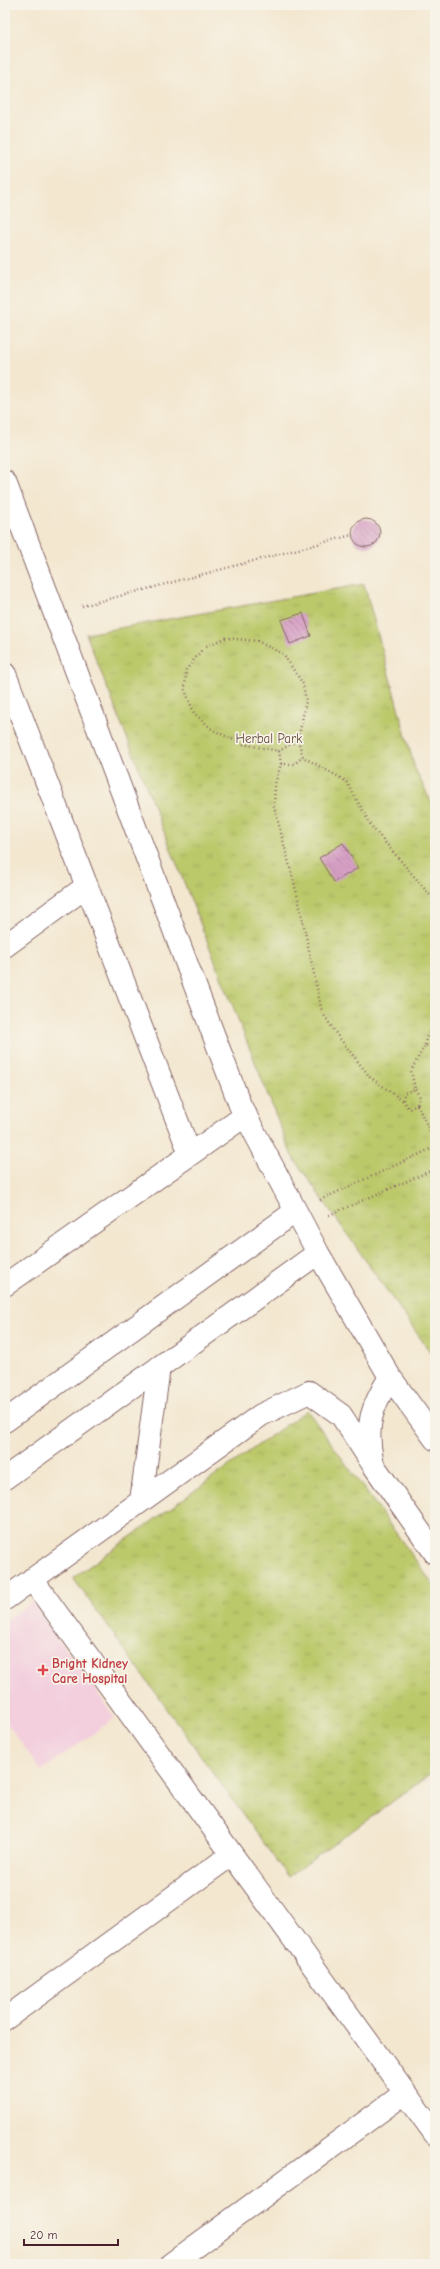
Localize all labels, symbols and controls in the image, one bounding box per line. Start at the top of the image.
park label: Herbal Park [236,731,303,746]
place label: Bright Kidney Care Hospital [52,1656,128,1686]
marker: Bright Kidney Care Hospital [37,1664,49,1676]
scale bar [24,2221,118,2247]
text: 20 m [30,2228,58,2242]

